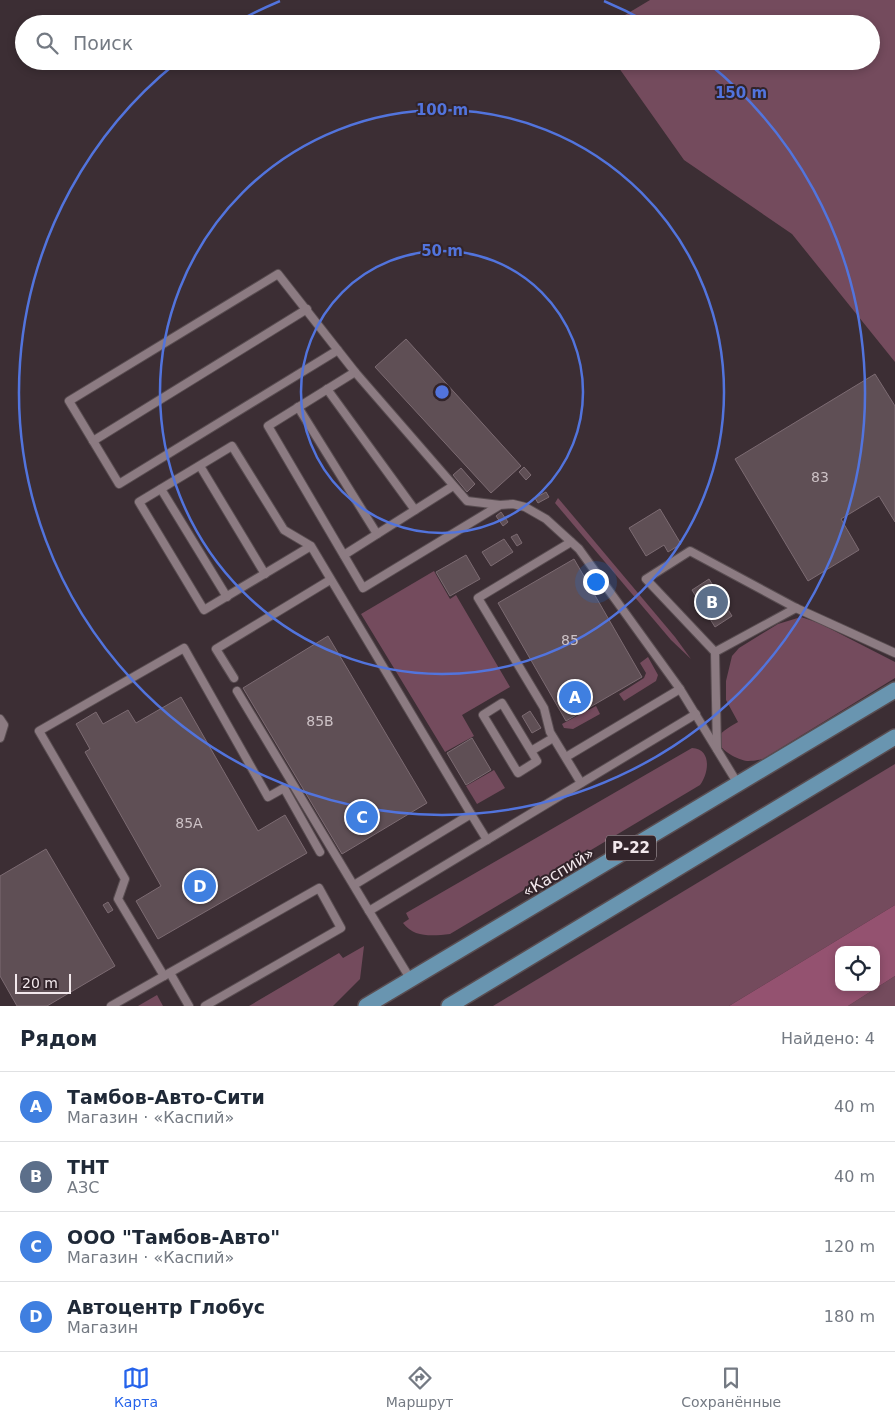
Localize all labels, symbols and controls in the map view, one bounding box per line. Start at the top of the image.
search box [15,15,880,70]
icon: search [33,29,61,57]
text: Поиск [73,32,133,54]
text: 150 m [715,84,767,102]
text: 100 m [416,101,468,119]
text: 50 m [421,242,463,260]
centre of rings [433,383,451,401]
house number: 83 [811,469,829,485]
your location [583,569,609,595]
pin: B [696,583,728,621]
house number: 85 [561,632,579,648]
pin: A [559,678,591,716]
house number: 85В [306,713,334,729]
pin: C [346,798,378,836]
house number: 85А [175,815,203,831]
road number: Р-22 [606,836,656,860]
street label: «Каспий» [519,843,598,901]
pin: D [184,867,216,905]
map controls [835,946,880,991]
button: locate [835,946,880,991]
scale bar [15,971,71,994]
text: 20 m [22,975,58,991]
text: Рядом [20,1027,97,1051]
text: Найдено: 4 [781,1029,875,1048]
text: Тамбов-Авто-Сити [67,1086,265,1108]
text: A [30,1097,42,1116]
text: 40 m [834,1097,875,1116]
text: Магазин · «Каспий» [67,1108,234,1127]
text: THT [67,1156,109,1178]
text: B [30,1167,42,1186]
text: 40 m [834,1167,875,1186]
text: АЗС [67,1178,99,1197]
text: ООО "Тамбов-Авто" [67,1226,280,1248]
text: C [30,1237,42,1256]
text: 120 m [824,1237,875,1256]
text: Магазин · «Каспий» [67,1248,234,1267]
text: Автоцентр Глобус [67,1296,265,1318]
text: D [29,1307,43,1326]
text: 180 m [824,1307,875,1326]
text: Магазин [67,1318,138,1337]
tab: Карта [114,1364,158,1410]
tab: Маршрут [386,1364,453,1410]
tab: Сохранённые [681,1364,781,1410]

